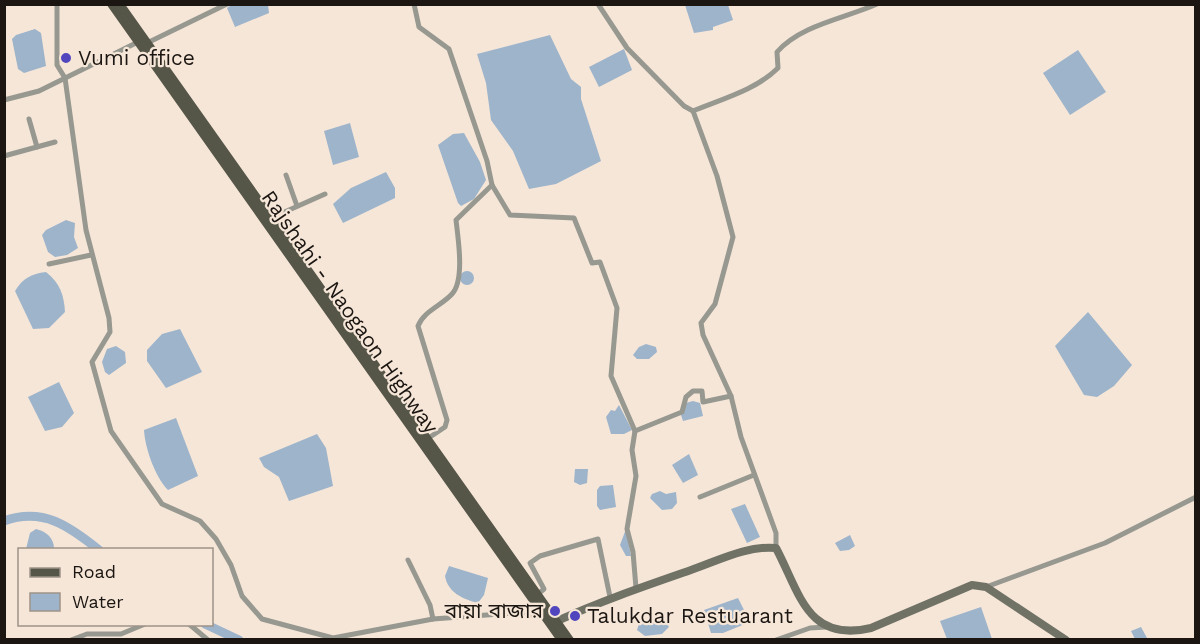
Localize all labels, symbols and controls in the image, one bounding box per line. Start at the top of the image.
place label: Vumi office [78,45,195,70]
marker: Vumi office [59,51,73,65]
street label: Rajshahi - Naogaon Highway [257,185,444,438]
legend [18,548,213,626]
text: Road [72,561,116,582]
text: Water [72,591,124,612]
place label: বায়া বাজার [444,598,543,623]
place label: Talukdar Restuarant [587,603,793,628]
marker: বায়া বাজার [548,604,562,618]
marker: Talukdar Restuarant [568,609,582,623]

